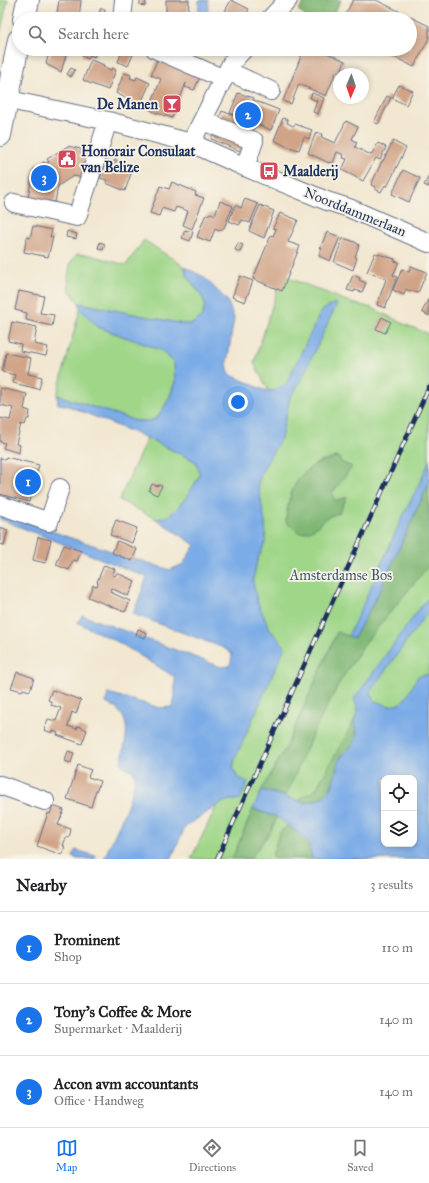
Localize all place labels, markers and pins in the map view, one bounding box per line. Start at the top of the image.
bar icon: De Manen [161,93,183,115]
place label: De Manen [97,96,158,113]
pin: 2 [235,100,261,130]
place label: Honorair Consulaat van Belize [80,143,196,176]
public building icon: Honorair Consulaat van Belize [56,148,78,170]
bus stop icon: Maalderij [258,160,280,182]
pin: 3 [31,163,57,193]
place label: Maalderij [283,163,338,181]
pin: 1 [15,467,41,497]

